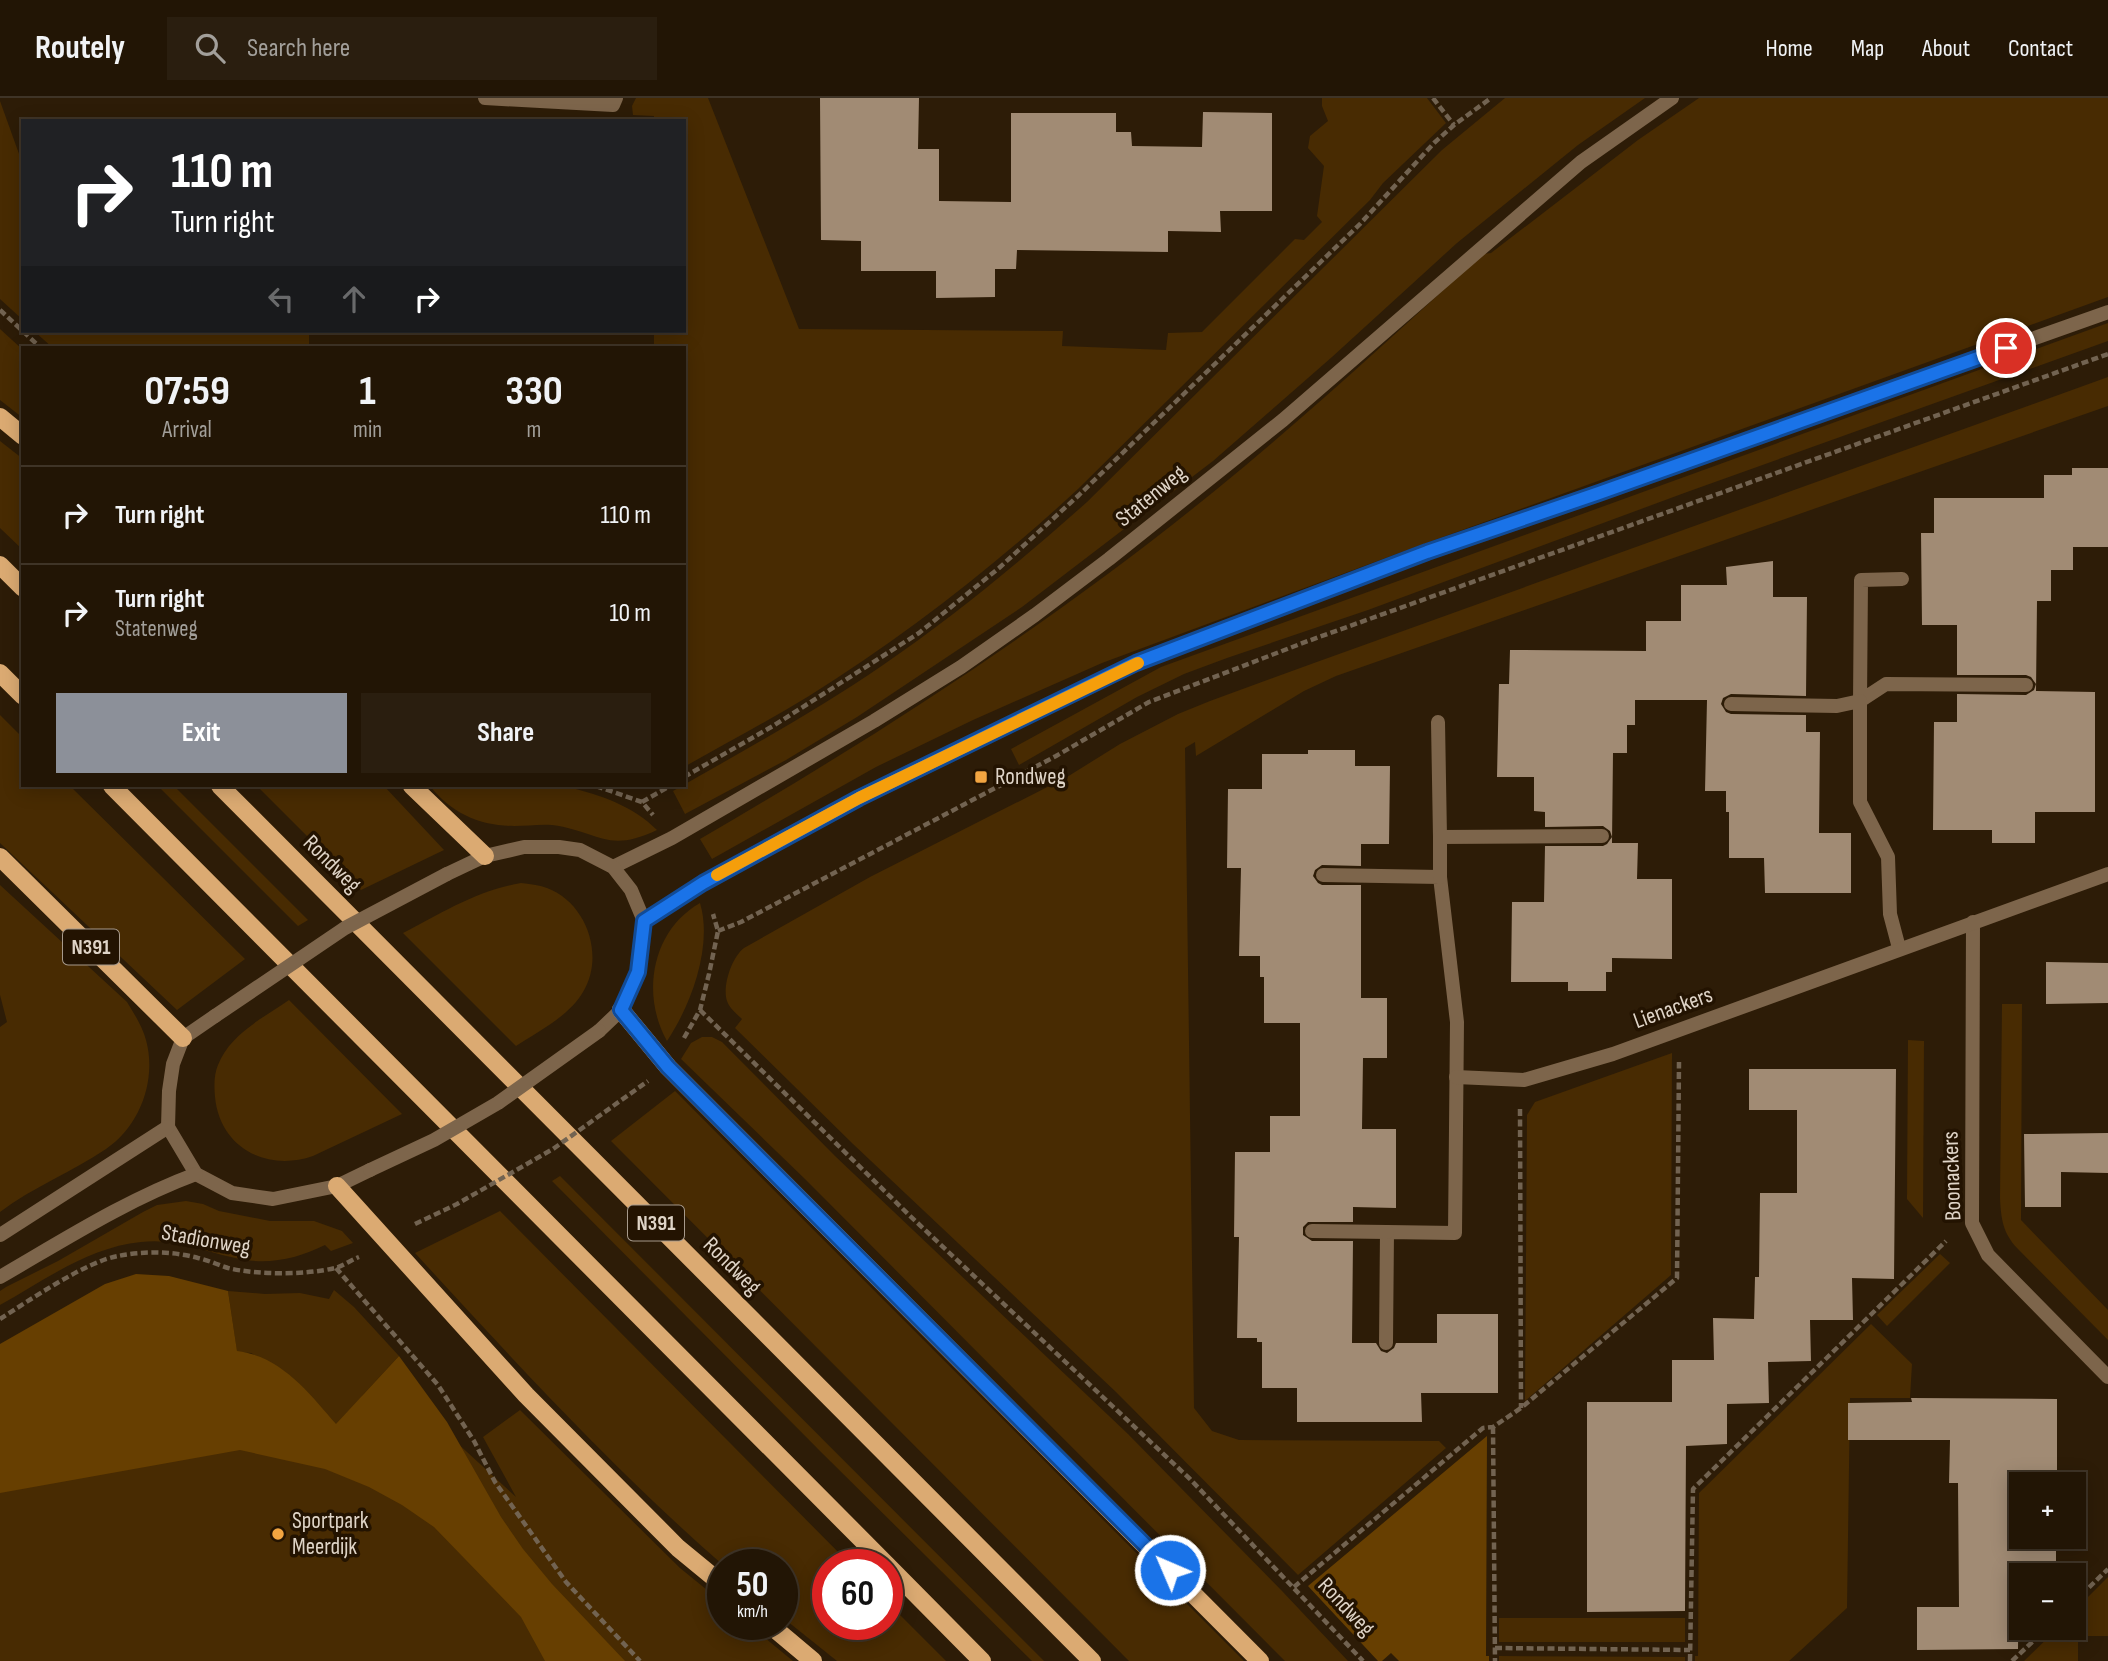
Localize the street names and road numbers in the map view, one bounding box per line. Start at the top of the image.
street label: Statenweg [1110,459,1192,533]
street label: Rondweg [297,829,367,899]
road number: N391 [63,930,119,964]
street label: Lienackers [1630,981,1716,1035]
street label: Boonackers [1936,1131,1968,1221]
road number: N391 [628,1206,684,1240]
street label: Stadionweg [159,1218,253,1262]
street label: Rondweg [697,1231,767,1301]
street label: Rondweg [1312,1572,1380,1642]

